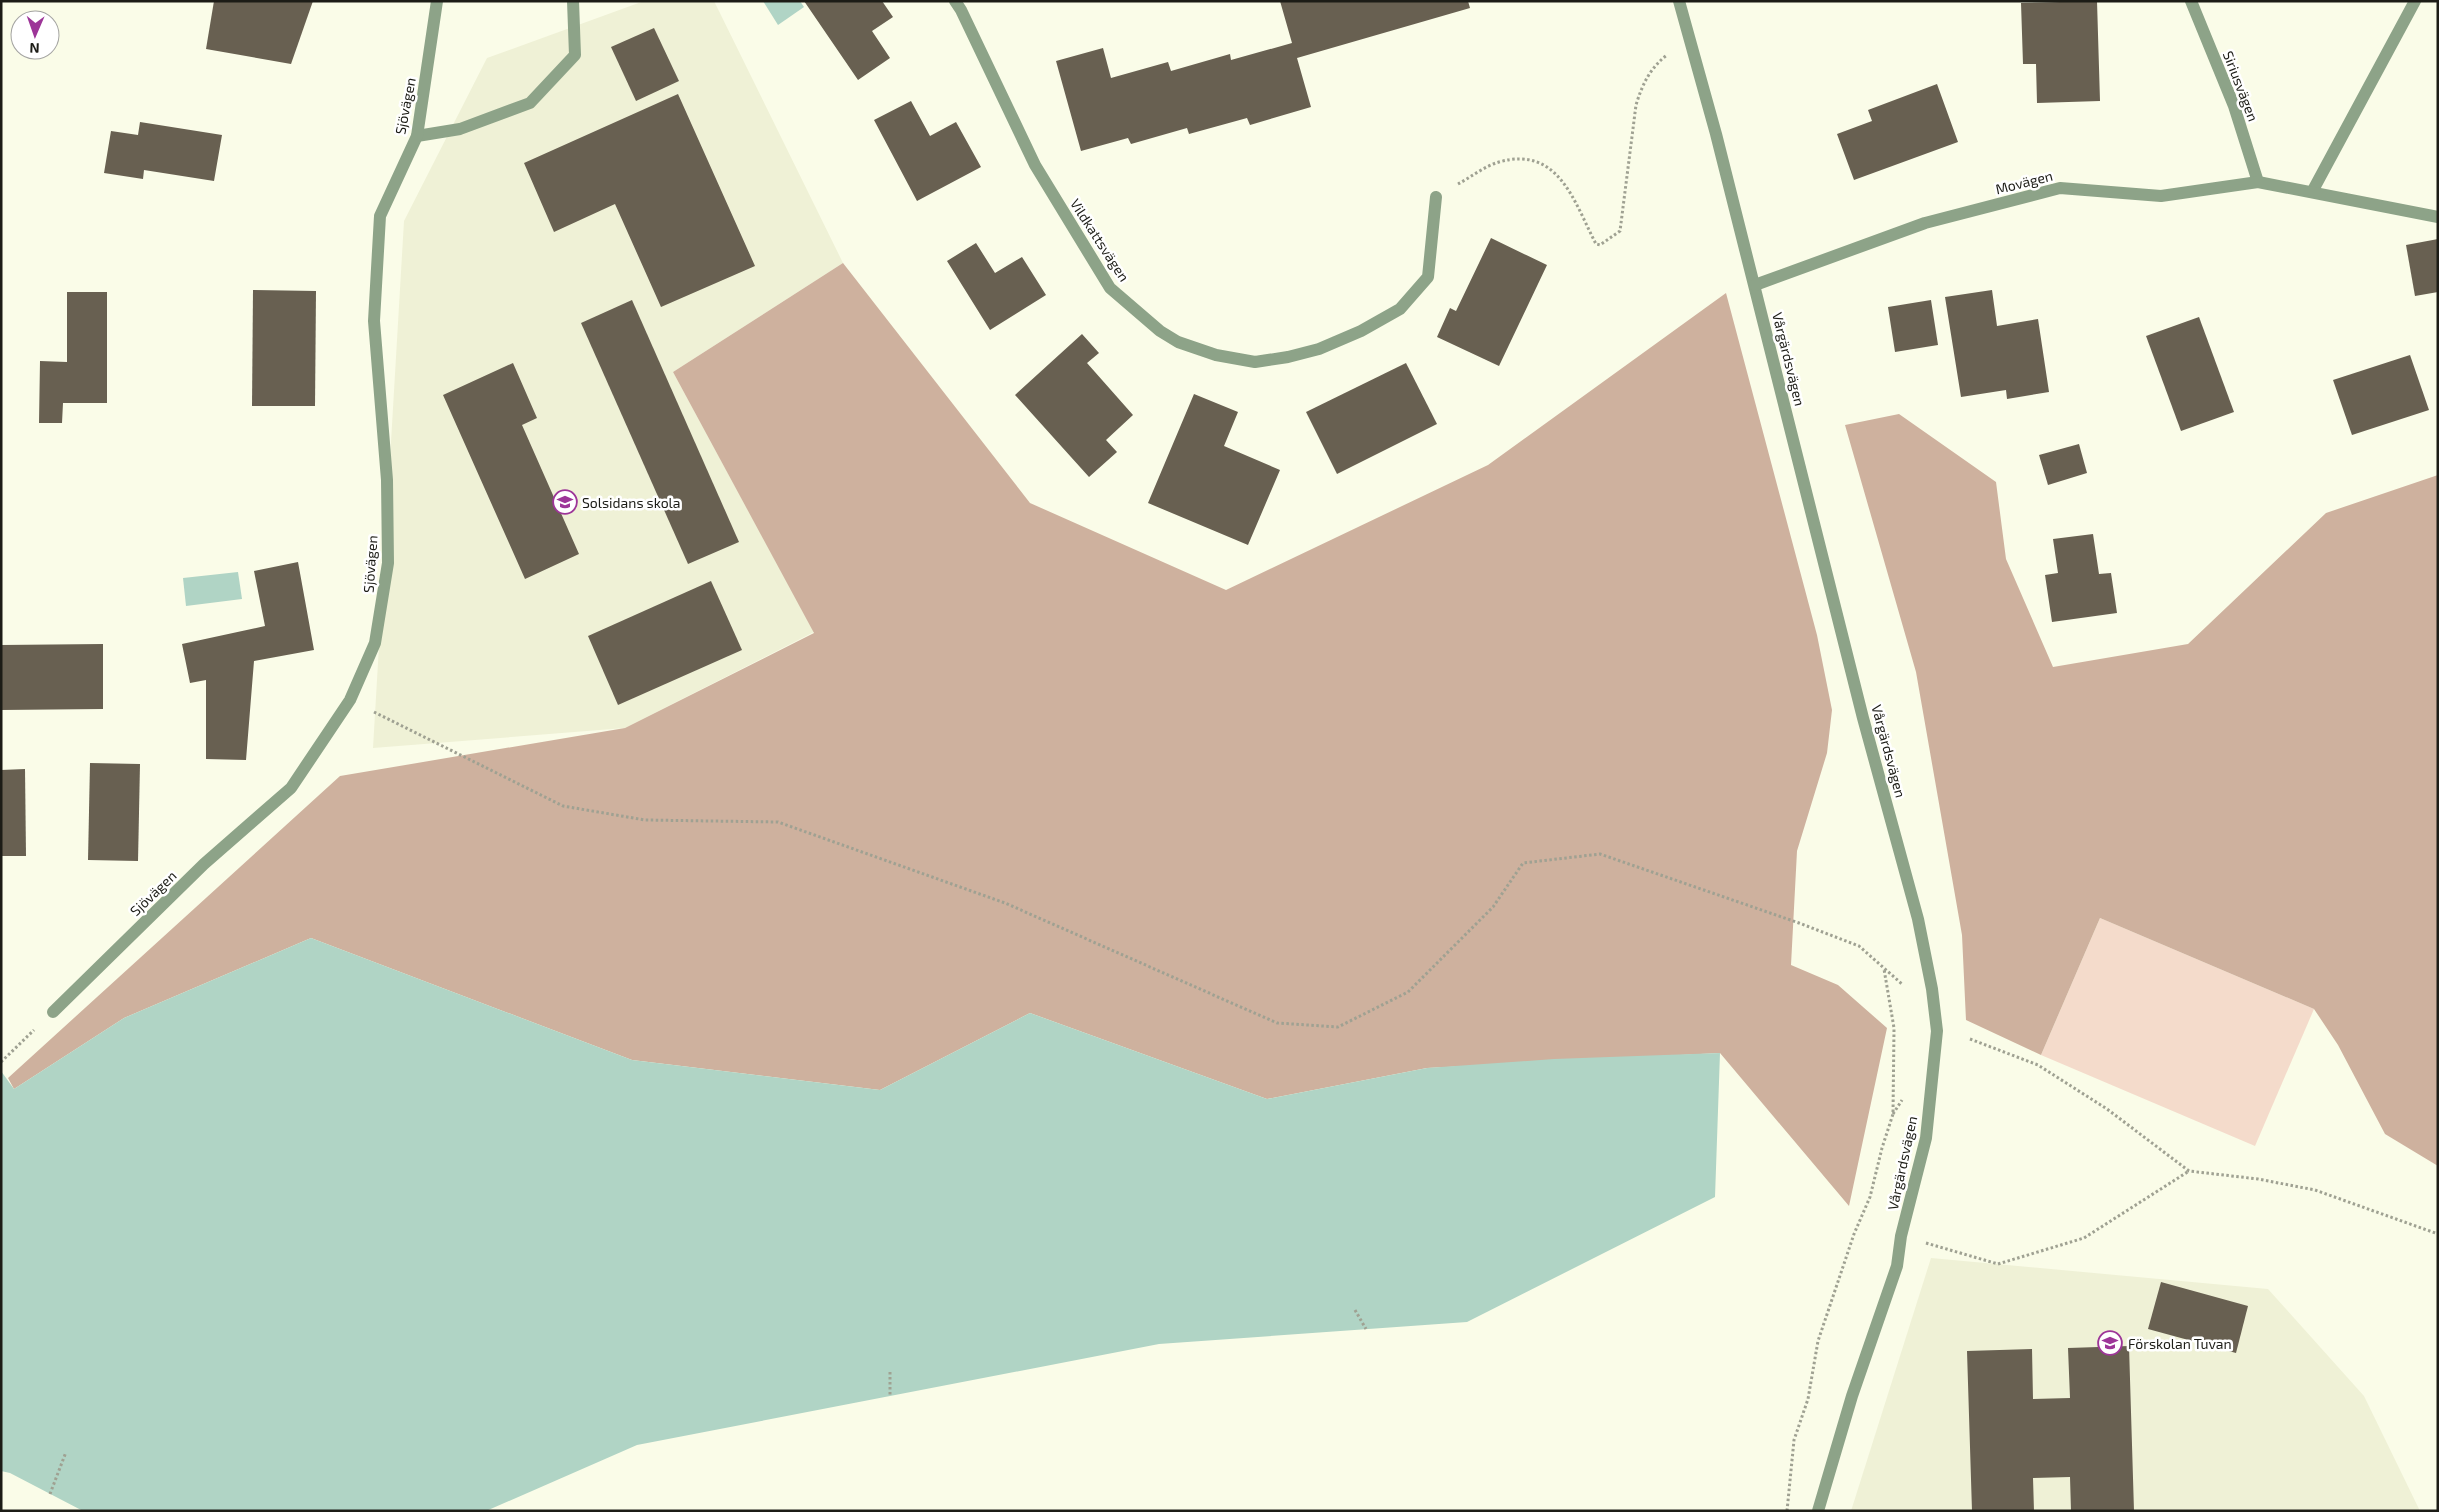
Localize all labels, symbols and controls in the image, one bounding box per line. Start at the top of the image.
north arrow [10,10,60,60]
text: N [29,40,40,57]
street label: Siriusvägen [2220,48,2262,124]
street label: Sjövägen [391,76,419,136]
street label: Movägen [1994,167,2054,197]
street label: Vildkattsvägen [1067,195,1133,285]
street label: Vårgärdsvägen [1769,310,1809,408]
school or university icon: Solsidans skola [552,489,578,515]
place label: Solsidans skola [582,494,680,511]
street label: Sjövägen [360,535,380,593]
street label: Vårgärdsvägen [1868,703,1910,799]
street label: Sjövägen [126,867,180,919]
street label: Vårgärdsvägen [1884,1114,1920,1212]
school or university icon: Förskolan Tuvan [2097,1330,2123,1356]
place label: Förskolan Tuvan [2128,1335,2232,1352]

